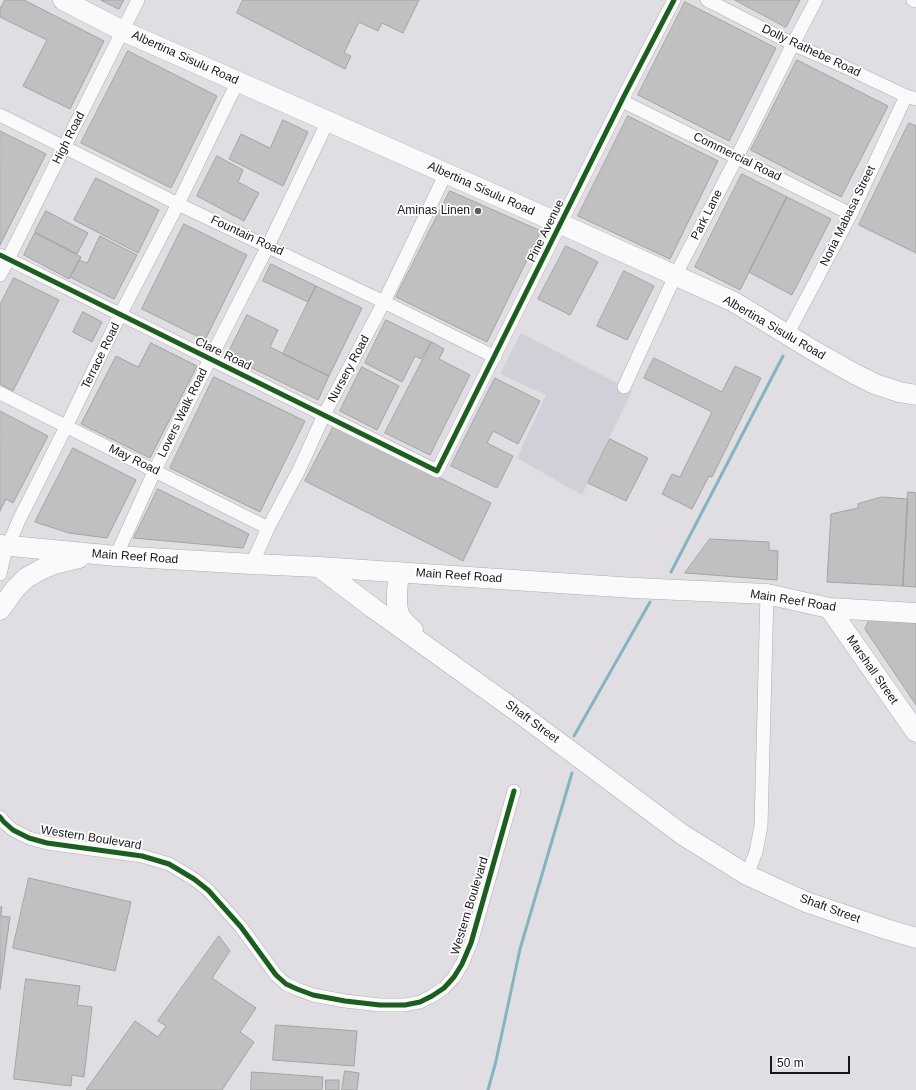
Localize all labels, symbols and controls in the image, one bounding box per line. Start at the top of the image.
street label: Dolly Rathebe Road [759,22,863,80]
street label: Albertina Sisulu Road [129,28,241,88]
street label: High Road [50,109,88,167]
street label: Commercial Road [691,129,783,185]
street label: Albertina Sisulu Road [425,159,537,219]
street label: Noria Mabasa Street [817,163,879,269]
street label: Park Lane [688,187,726,243]
street label: Pine Avenue [525,197,567,265]
place label: Aminas Linen [397,204,470,218]
marker: Aminas Linen [473,206,483,216]
street label: Fountain Road [208,213,286,259]
street label: Albertina Sisulu Road [720,293,828,363]
street label: Terrace Road [79,320,123,392]
street label: Nursery Road [325,333,373,405]
street label: Clare Road [193,334,253,374]
street label: Lovers Walk Road [155,366,211,460]
street label: May Road [106,442,162,478]
street label: Main Reef Road [91,547,179,567]
street label: Main Reef Road [415,566,503,586]
street label: Main Reef Road [749,587,837,615]
street label: Marshall Street [843,633,901,707]
street label: Shaft Street [502,698,562,746]
street label: Western Boulevard [40,823,142,853]
street label: Western Boulevard [448,855,492,957]
street label: Shaft Street [798,891,862,927]
scale bar [772,1048,852,1074]
text: 50 m [777,1056,804,1070]

